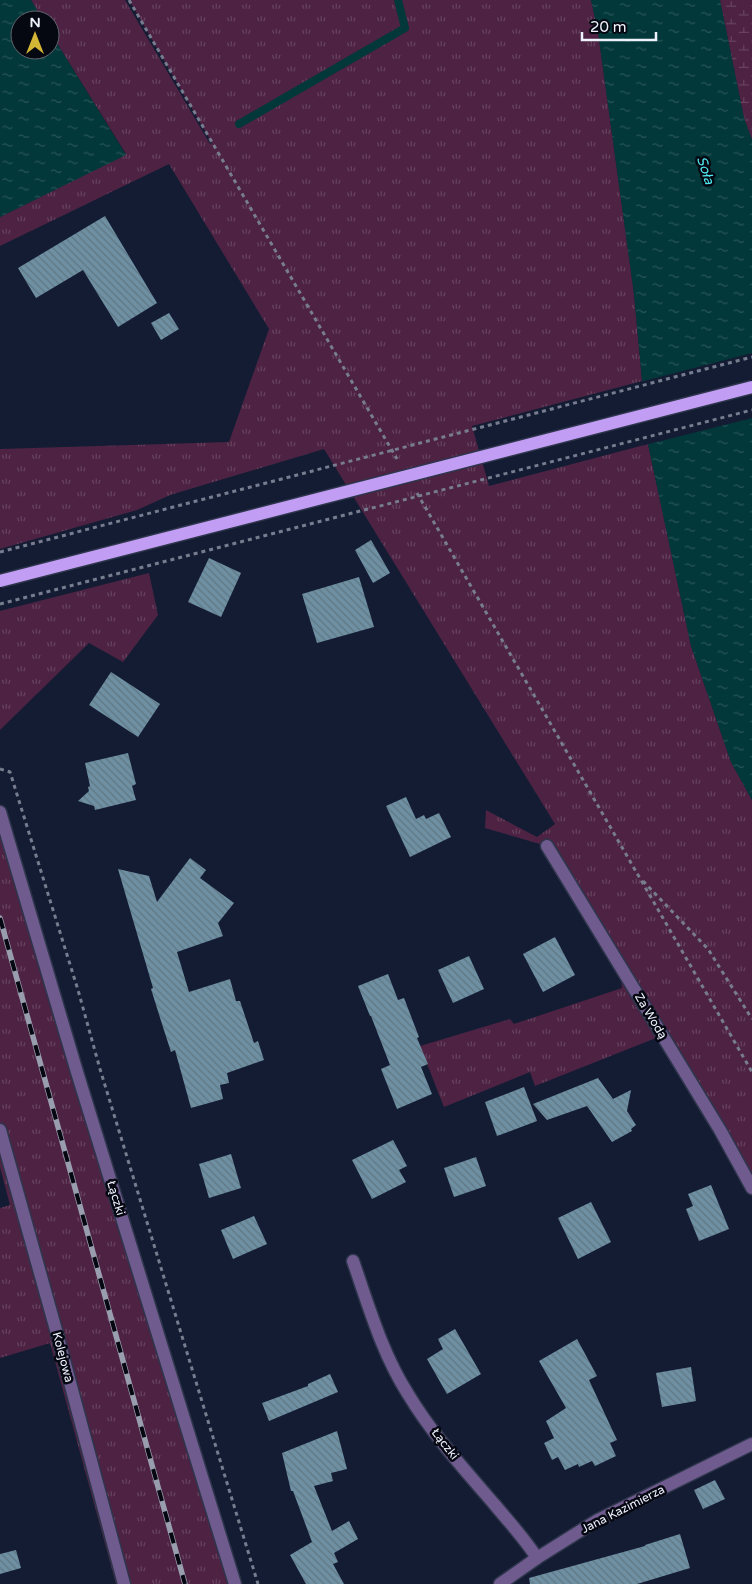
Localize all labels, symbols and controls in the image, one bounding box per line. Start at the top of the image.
north arrow [10,10,60,60]
scale bar [582,10,656,42]
text: N [29,14,41,31]
text: 20 m [590,18,627,36]
water label: Soła [693,154,718,187]
street label: Za Wodą [632,991,670,1041]
street label: Łączki [104,1179,128,1217]
street label: Kolejowa [50,1330,76,1384]
street label: Łączki [429,1426,461,1462]
street label: Jana Kazimierza [579,1482,667,1536]

